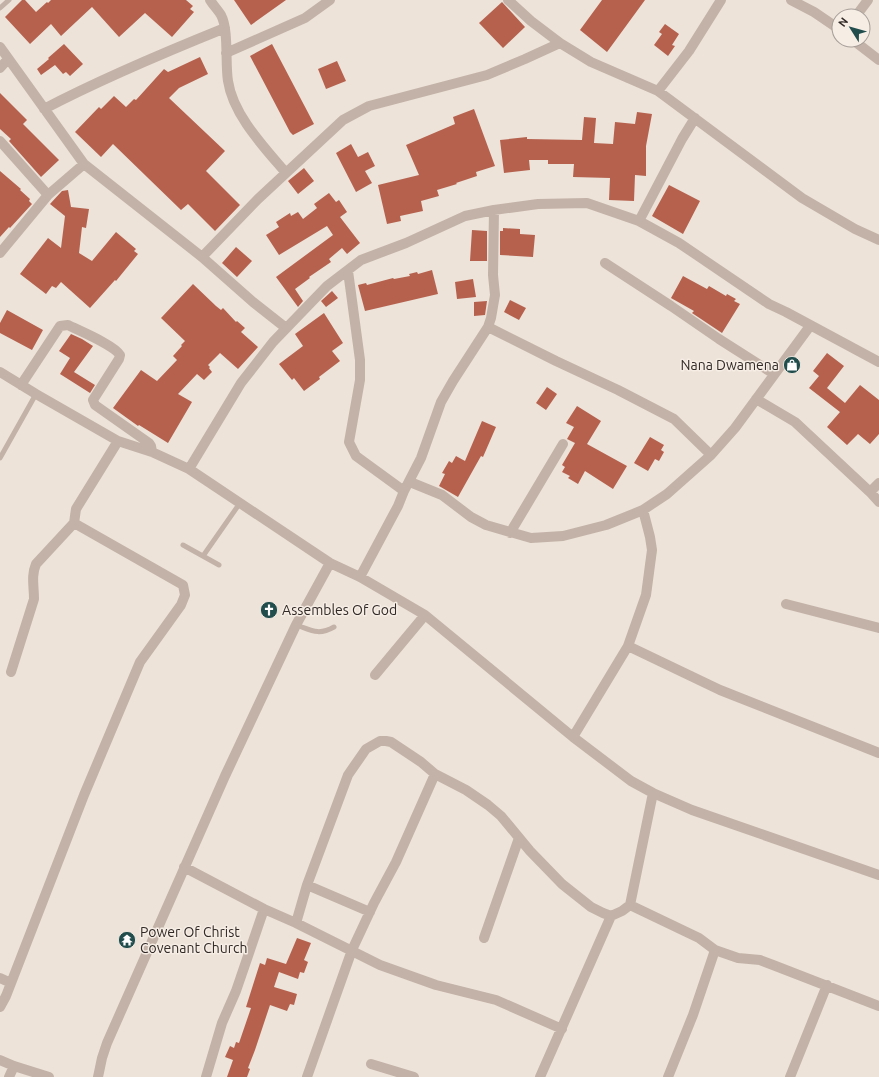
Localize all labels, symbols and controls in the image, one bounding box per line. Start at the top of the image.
north arrow [831,8,871,48]
text: N [836,15,850,29]
shop icon: Nana Dwamena [782,355,802,375]
place label: Nana Dwamena [680,357,779,373]
church icon: Assembles Of God [259,600,279,620]
place label: Assembles Of God [282,602,397,618]
place label: Power Of Christ Covenant Church [140,924,248,956]
temple icon: Power Of Christ Covenant Church [117,930,137,950]

